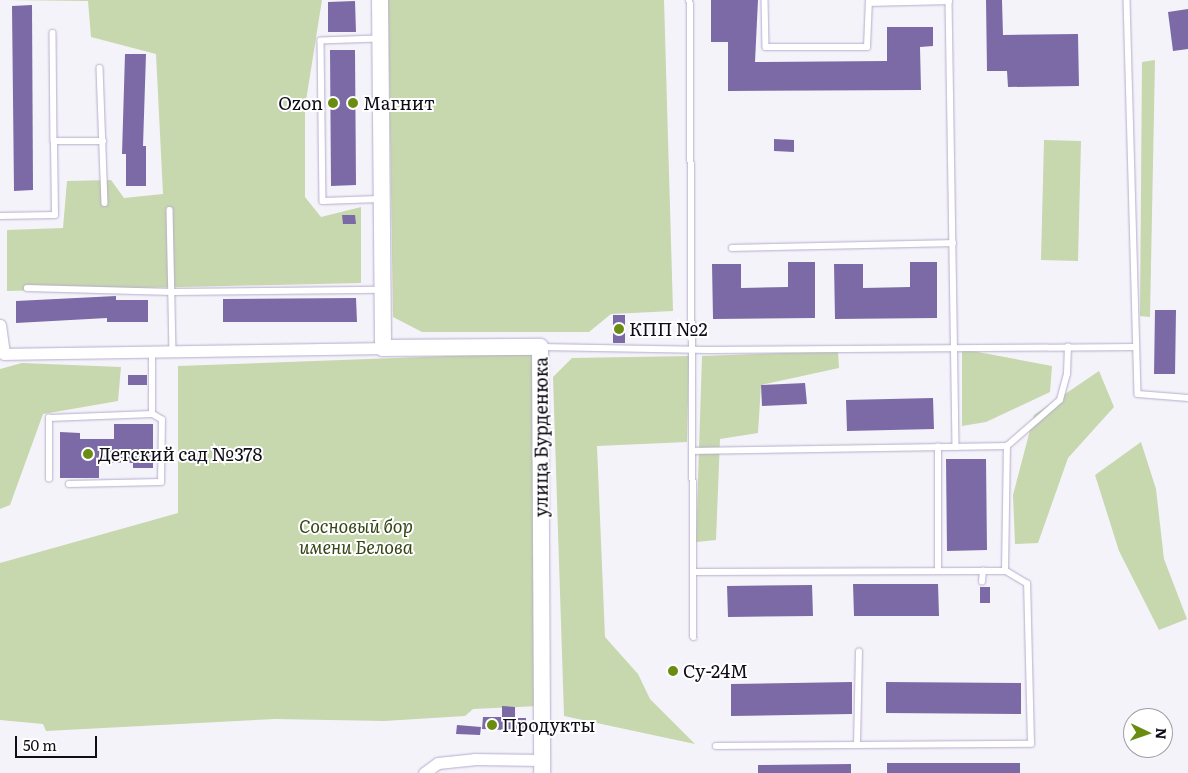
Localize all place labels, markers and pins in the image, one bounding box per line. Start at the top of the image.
place label: Ozon [278,92,323,114]
place label: Магнит [363,92,435,114]
marker: Ozon [327,97,339,109]
marker: Магнит [347,97,359,109]
place label: КПП №2 [629,318,708,340]
marker: КПП №2 [613,323,625,335]
place label: Детский сад №378 [98,443,262,465]
marker: Детский сад №378 [82,448,94,460]
place label: Су-24М [683,660,748,682]
marker: Су-24М [667,665,679,677]
place label: Продукты [502,714,595,736]
marker: Продукты [486,719,498,731]

